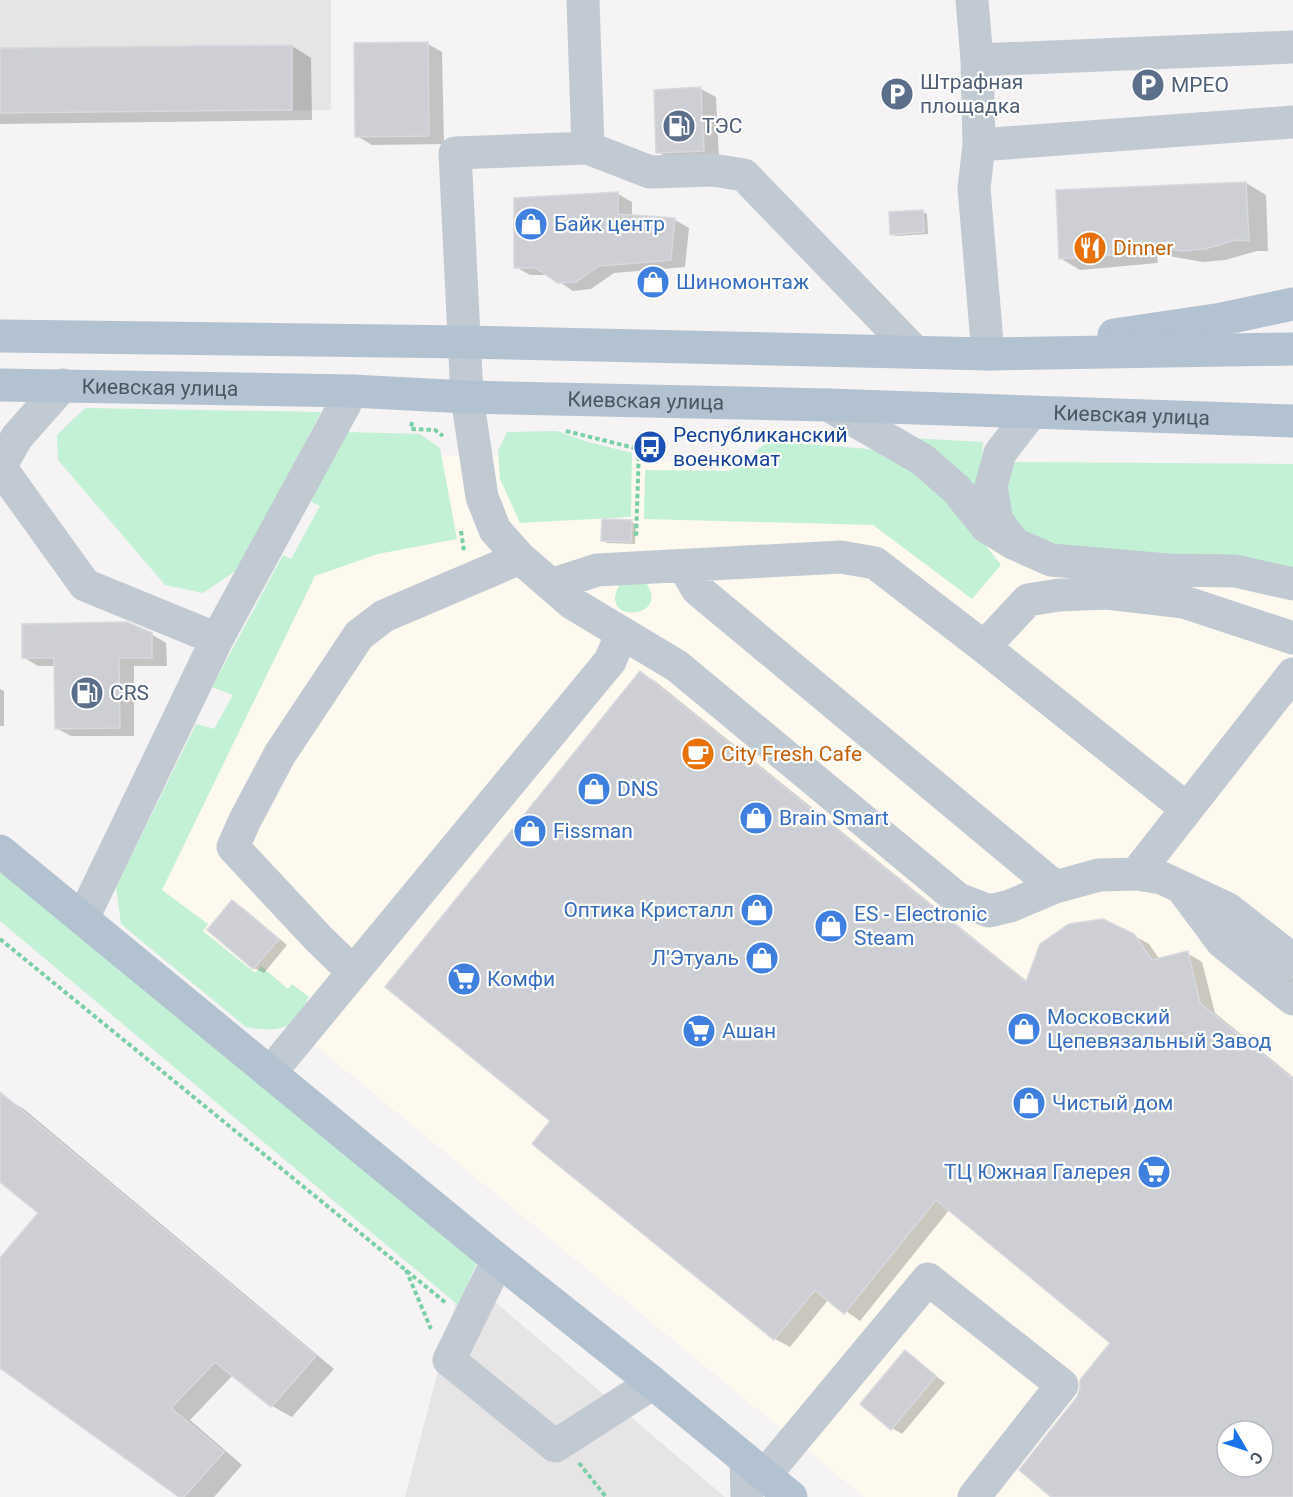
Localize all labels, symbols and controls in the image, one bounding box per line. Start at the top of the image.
parking icon: МРЕО [1130,67,1166,103]
place label: Штрафная площадка [920,70,1023,118]
place label: МРЕО [1171,73,1229,97]
parking icon: Штрафная площадка [879,76,915,112]
fuel station icon: ТЭС [661,108,697,144]
place label: ТЭС [702,114,742,138]
shop icon: Байк центр [513,206,549,242]
place label: Байк центр [554,212,665,236]
restaurant icon: Dinner [1072,230,1108,266]
place label: Dinner [1113,236,1173,260]
shop icon: Шиномонтаж [635,264,671,300]
place label: Шиномонтаж [676,270,809,294]
street label: Киевская улица [81,374,239,401]
street label: Киевская улица [567,387,724,415]
street label: Киевская улица [1053,401,1210,430]
place label: Республиканский военкомат [673,423,848,471]
bus stop icon: Республиканский военкомат [632,429,668,465]
fuel station icon: CRS [69,675,105,711]
place label: CRS [110,681,149,705]
cafe icon: City Fresh Cafe [680,736,716,772]
place label: City Fresh Cafe [721,742,862,766]
shop icon: DNS [576,771,612,807]
place label: DNS [617,777,658,801]
shop icon: Brain Smart [738,800,774,836]
place label: Brain Smart [779,806,889,830]
shop icon: Fissman [512,813,548,849]
place label: Fissman [553,819,633,843]
shop icon: Оптика Кристалл [739,892,775,928]
place label: Оптика Кристалл [563,898,734,922]
place label: ES - Electronic Steam [854,902,987,950]
shop icon: ES - Electronic Steam [813,908,849,944]
shop icon: Л'Этуаль [744,940,780,976]
place label: Л'Этуаль [651,946,739,970]
supermarket icon: Комфи [446,961,482,997]
place label: Комфи [487,967,555,991]
place label: Московский Цепевязальный Завод [1047,1005,1272,1053]
shop icon: Московский Цепевязальный Завод [1006,1011,1042,1047]
supermarket icon: Ашан [681,1013,717,1049]
place label: Ашан [722,1019,776,1043]
shop icon: Чистый дом [1011,1085,1047,1121]
place label: Чистый дом [1052,1091,1173,1115]
supermarket icon: ТЦ Южная Галерея [1136,1154,1172,1190]
place label: ТЦ Южная Галерея [944,1160,1131,1184]
north arrow [1215,1419,1275,1479]
text: С [1246,1448,1267,1468]

